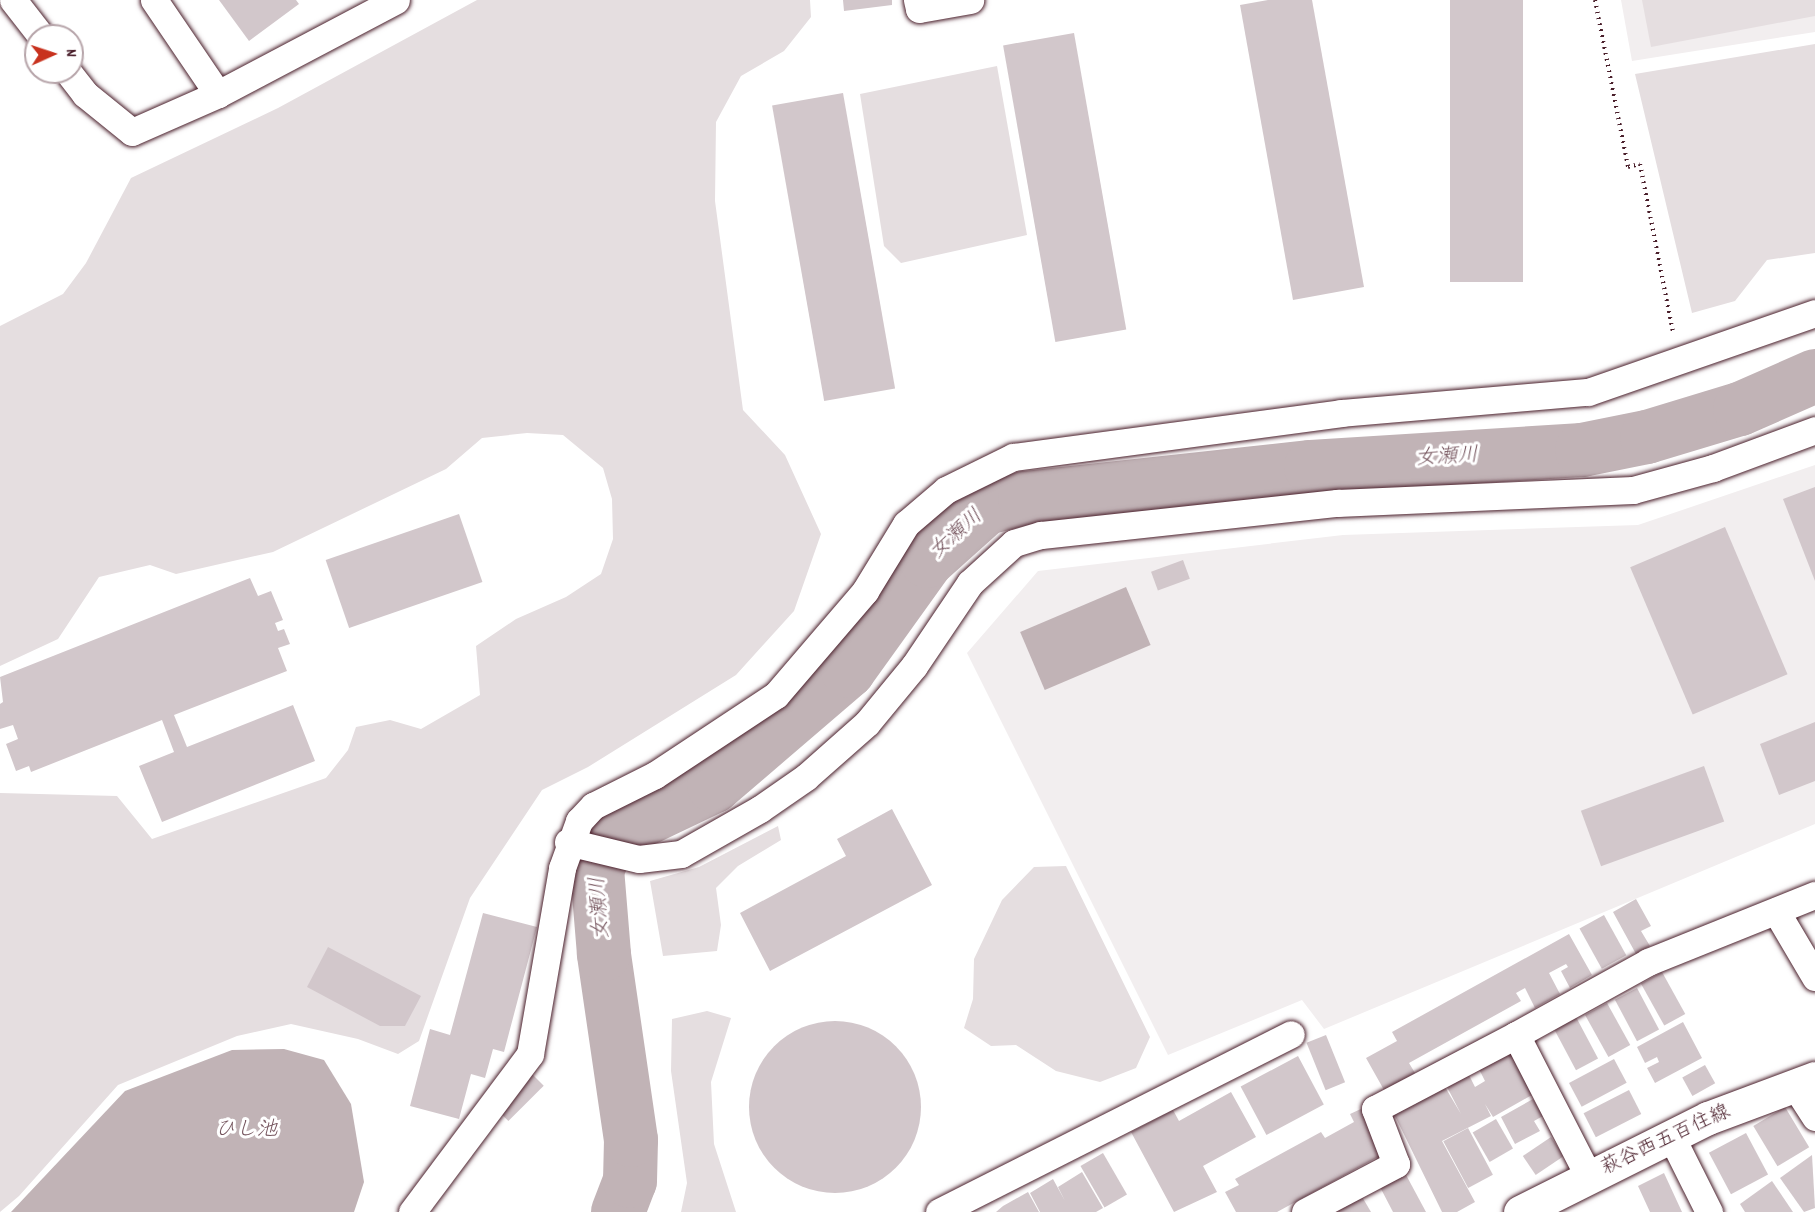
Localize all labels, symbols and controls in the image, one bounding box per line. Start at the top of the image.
north arrow [24,24,84,84]
text: N [59,49,82,58]
water label: 女瀬川 [1415,444,1479,472]
water label: 女瀬川 [925,505,989,565]
water label: 女瀬川 [586,876,616,940]
street label: 萩谷西五百住線 [1597,1101,1735,1181]
water label: ひし池 [215,1118,277,1144]

